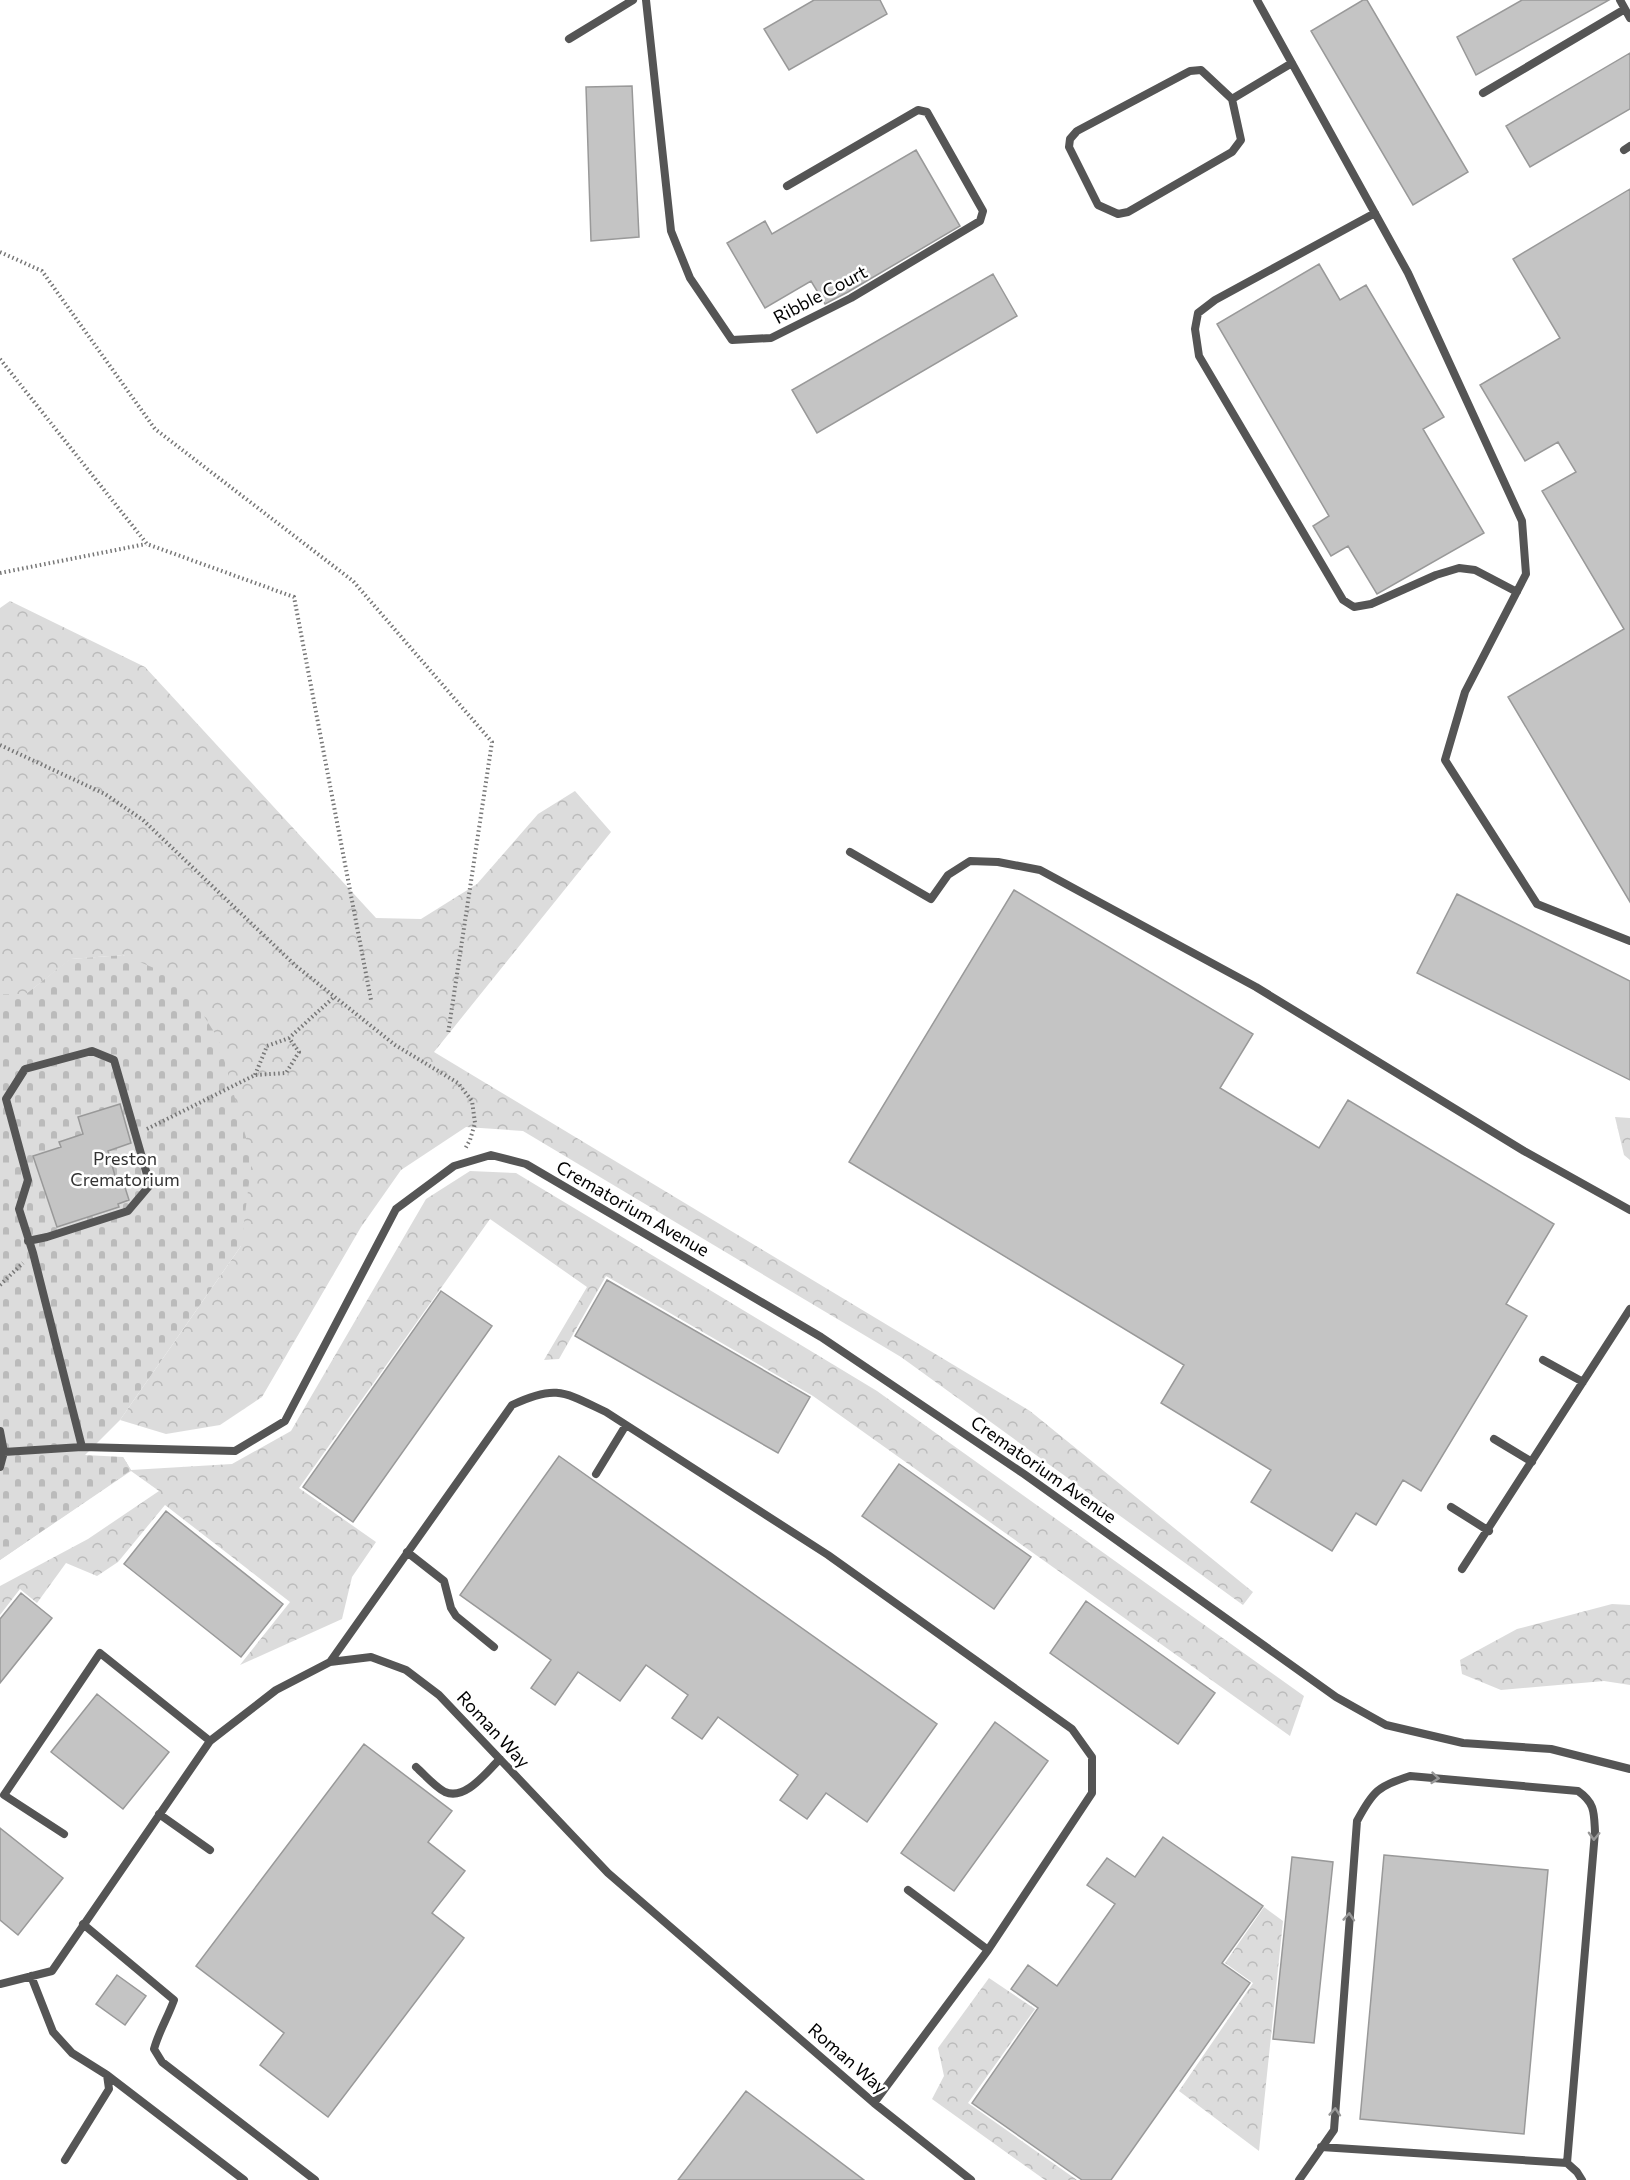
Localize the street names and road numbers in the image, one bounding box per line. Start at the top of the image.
street label: Ribble Court [769,260,871,328]
street label: Crematorium Avenue [553,1155,713,1261]
street label: Crematorium Avenue [967,1410,1121,1528]
street label: Roman Way [453,1686,535,1772]
street label: Roman Way [804,2018,892,2098]

